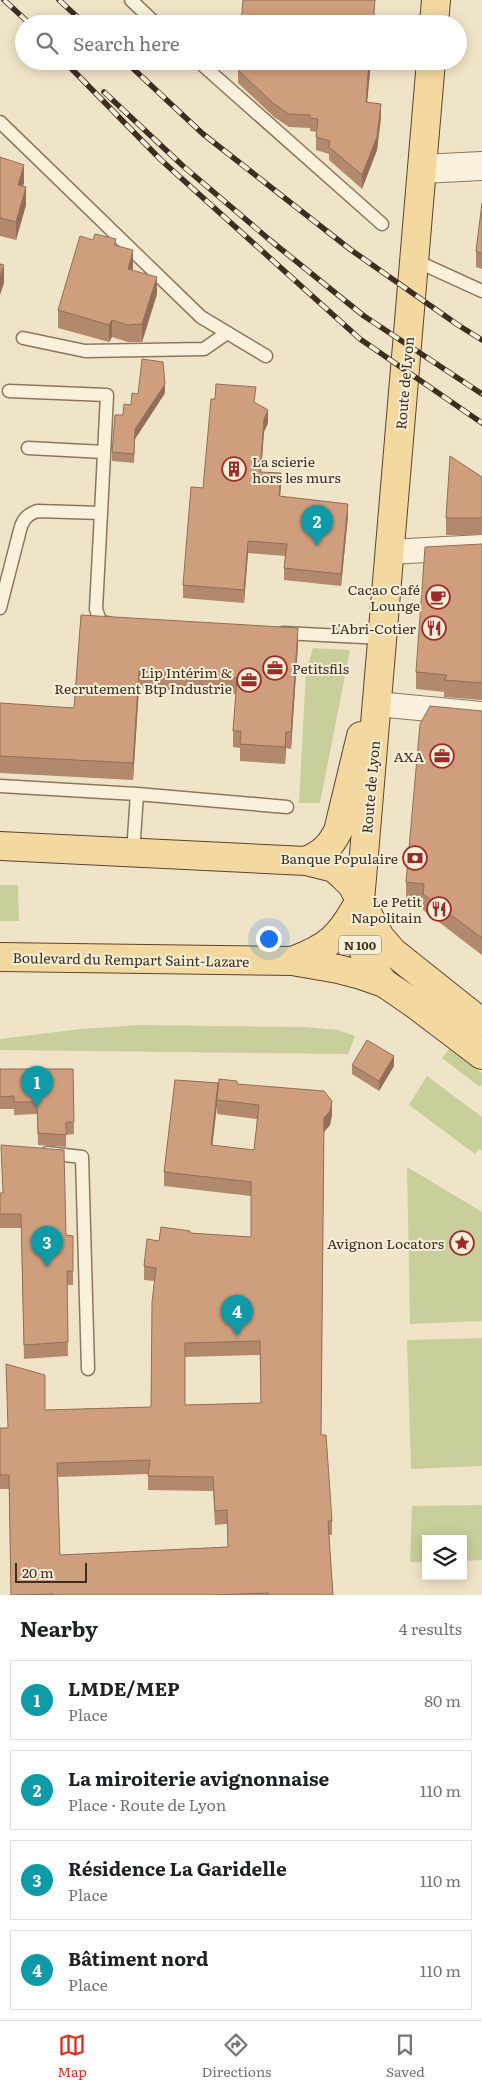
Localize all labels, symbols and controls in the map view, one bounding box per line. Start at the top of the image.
search box [15,15,467,70]
icon: search [33,29,61,57]
text: Search here [73,29,180,57]
street label: Route de Lyon [390,336,418,430]
place label: La scierie hors les murs [252,451,341,487]
building icon: La scierie hors les murs [221,456,247,482]
pin: 2 [301,505,333,546]
place label: Cacao Café Lounge [348,579,420,615]
cafe icon: Cacao Café Lounge [425,584,451,610]
restaurant icon: L'Abri-Cotier [421,615,447,641]
place label: L'Abri-Cotier [331,618,416,638]
office icon: Petitsfils [262,655,288,681]
place label: Petitsfils [292,658,349,678]
place label: Lip Intérim & Recrutement Btp Industrie [54,662,232,698]
office icon: Lip Intérim & Recrutement Btp Industrie [236,667,262,693]
street label: Route de Lyon [356,740,384,834]
office icon: AXA [429,743,455,769]
place label: AXA [394,746,425,766]
bank icon: Banque Populaire [402,845,428,871]
place label: Banque Populaire [280,848,398,868]
place label: Le Petit Napolitain [351,891,422,927]
restaurant icon: Le Petit Napolitain [426,896,452,922]
your location [256,926,282,952]
road number: N 100 [339,936,381,954]
street label: Boulevard du Rempart Saint-Lazare [12,947,250,971]
pin: 1 [21,1066,53,1107]
pin: 3 [31,1226,63,1267]
place icon: Avignon Locators [449,1230,475,1256]
place label: Avignon Locators [327,1233,444,1253]
pin: 4 [221,1295,253,1336]
map controls [422,1535,467,1580]
button: layers [422,1535,467,1580]
scale bar [15,1560,88,1583]
text: 20 m [22,1562,54,1582]
text: Nearby [20,1612,98,1643]
text: 4 results [399,1616,462,1640]
text: LMDE/MEP [68,1674,179,1702]
text: 1 [34,1688,40,1712]
text: 80 m [424,1688,461,1712]
text: Place [68,1702,108,1726]
text: La miroiterie avignonnaise [68,1764,329,1792]
text: 2 [33,1778,41,1802]
text: 110 m [420,1778,461,1802]
text: Place · Route de Lyon [68,1792,226,1816]
text: Résidence La Garidelle [68,1854,287,1882]
text: 3 [33,1868,41,1892]
text: 110 m [420,1868,461,1892]
text: Place [68,1882,108,1906]
text: Bâtiment nord [68,1944,208,1972]
text: 4 [32,1958,42,1982]
text: 110 m [420,1958,461,1982]
text: Place [68,1972,108,1996]
tab: Map [57,2031,87,2081]
tab: Directions [201,2031,271,2081]
tab: Saved [386,2031,425,2081]

